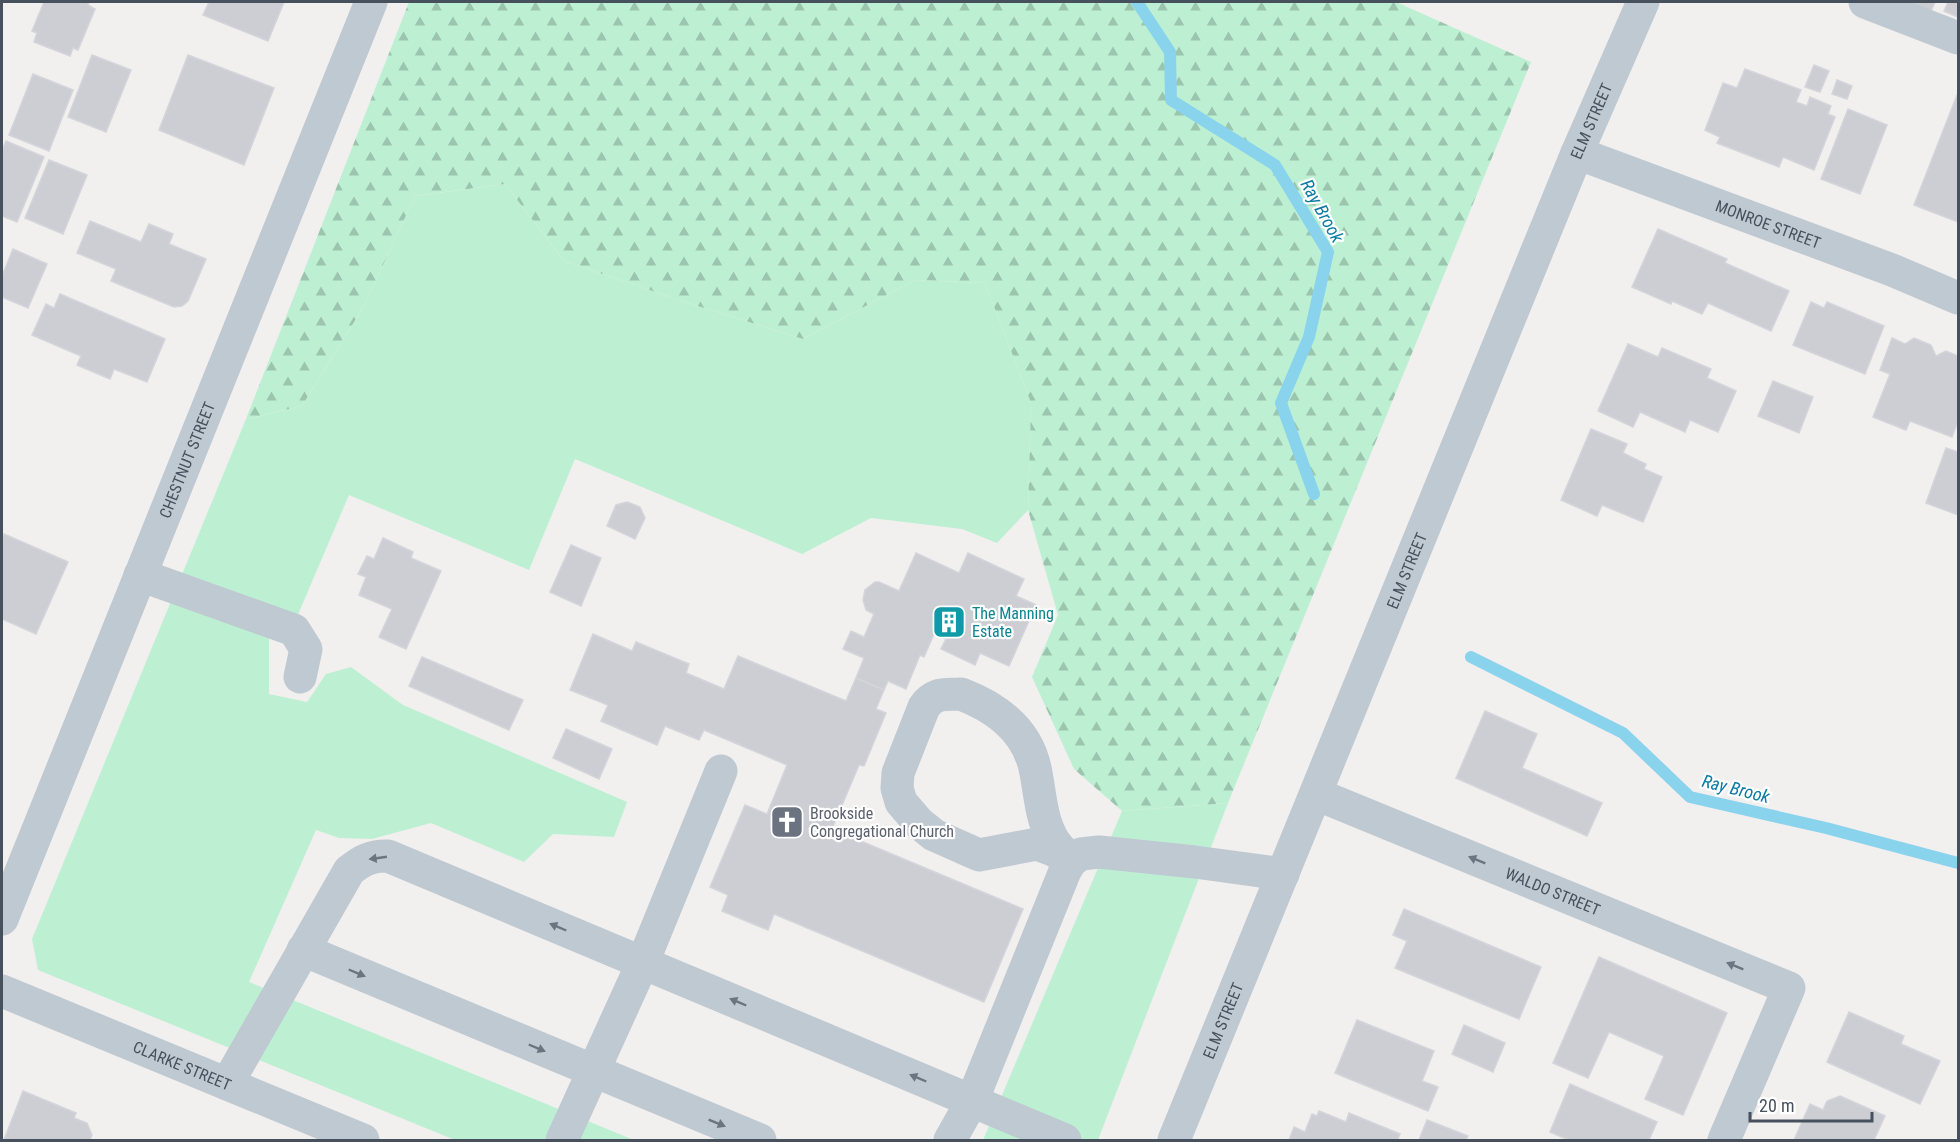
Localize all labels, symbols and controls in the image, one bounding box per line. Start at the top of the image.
street label: ELM STREET [1567,80,1616,162]
water label: Ray Brook [1297,176,1349,247]
street label: MONROE STREET [1713,196,1823,253]
street label: CHESTNUT STREET [155,399,219,521]
street label: ELM STREET [1383,530,1431,612]
building icon: The Manning Estate [931,604,967,640]
place label: The Manning Estate [972,604,1054,641]
water label: Ray Brook [1700,770,1773,807]
church icon: Brookside Congregational Church [769,804,805,840]
place label: Brookside Congregational Church [810,804,954,841]
one-way arrow [368,853,387,862]
one-way arrow [1467,855,1485,865]
street label: WALDO STREET [1502,864,1603,919]
one-way arrow [549,922,567,932]
one-way arrow [1726,961,1744,970]
one-way arrow [349,968,367,978]
street label: ELM STREET [1199,980,1247,1062]
one-way arrow [730,998,747,1007]
street label: CLARKE STREET [130,1037,234,1095]
one-way arrow [529,1043,547,1053]
one-way arrow [909,1073,927,1082]
scale bar [1750,1085,1872,1123]
text: 20 m [1759,1095,1794,1116]
one-way arrow [709,1118,727,1128]

